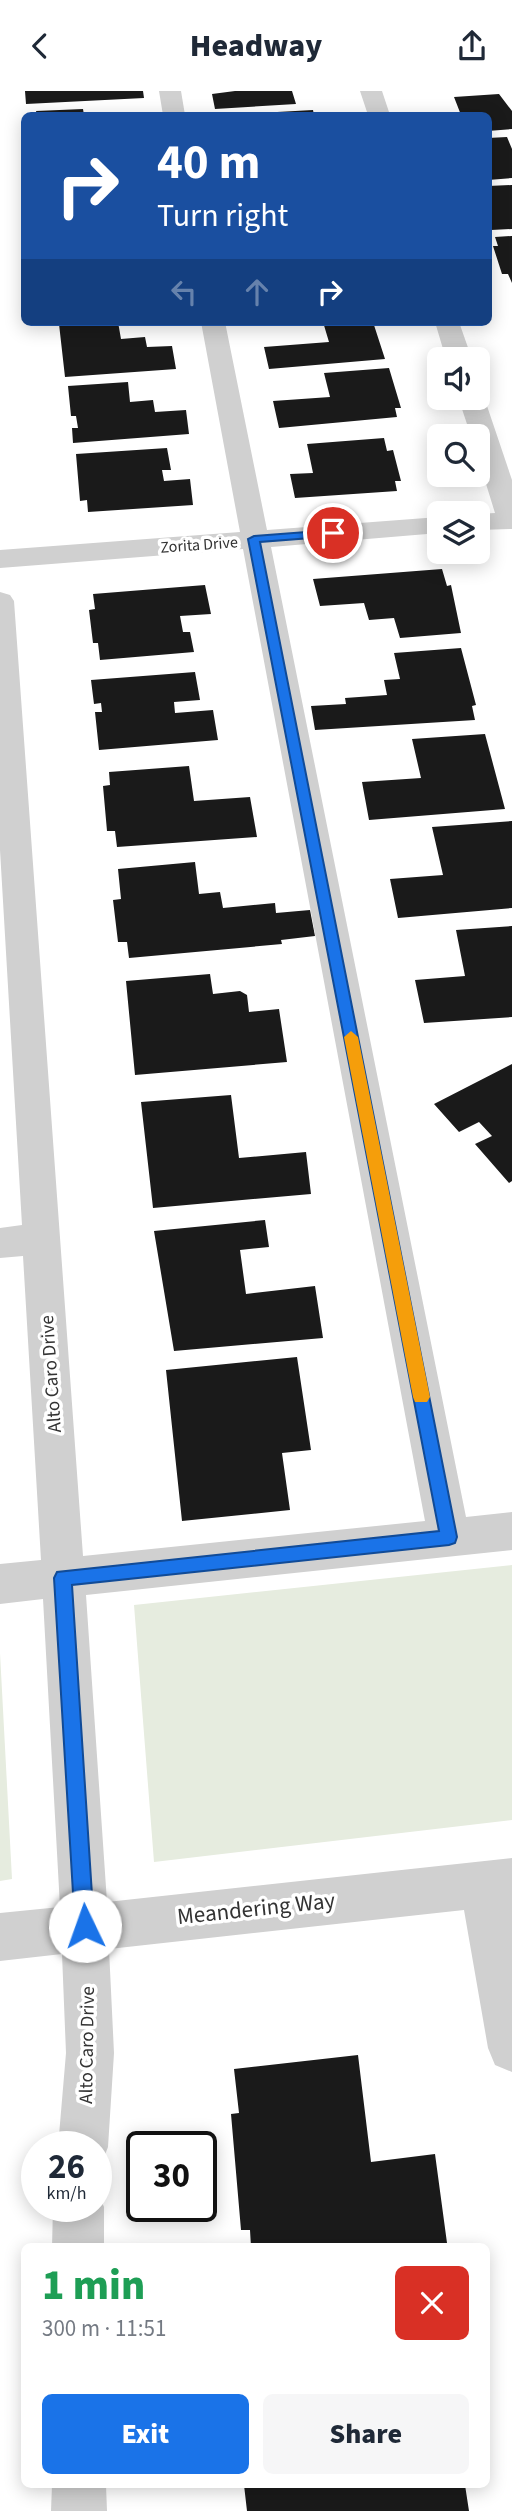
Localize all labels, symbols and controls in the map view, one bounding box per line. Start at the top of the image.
text: Headway [190,23,322,69]
icon: back [21,27,59,65]
icon: share [453,27,491,65]
text: 40 m [157,128,261,198]
icon: right [42,140,133,231]
text: Turn right [157,193,288,239]
icon: left [165,273,203,311]
icon: ahead [238,273,276,311]
icon: right [311,273,349,311]
map controls [427,347,490,564]
button: sound [427,347,490,410]
button: search [427,424,490,487]
button: layers [427,501,490,564]
pin [303,503,363,563]
icon: arrive [314,514,352,552]
street label: Zorita Drive [160,531,239,559]
street label: Alto Caro Drive [34,1314,69,1433]
street label: Meandering Way [175,1884,337,1933]
position arrow [48,1889,122,1963]
street label: Alto Caro Drive [73,1986,102,2104]
speed limit sign: 30 [126,2131,217,2222]
text: 26 [48,2142,85,2192]
text: km/h [47,2181,86,2206]
text: 1 min [42,2256,145,2316]
button: close [395,2266,469,2340]
text: 300 m · 11:51 [42,2312,166,2345]
button: Exit [42,2394,249,2474]
button: Share [263,2394,469,2474]

